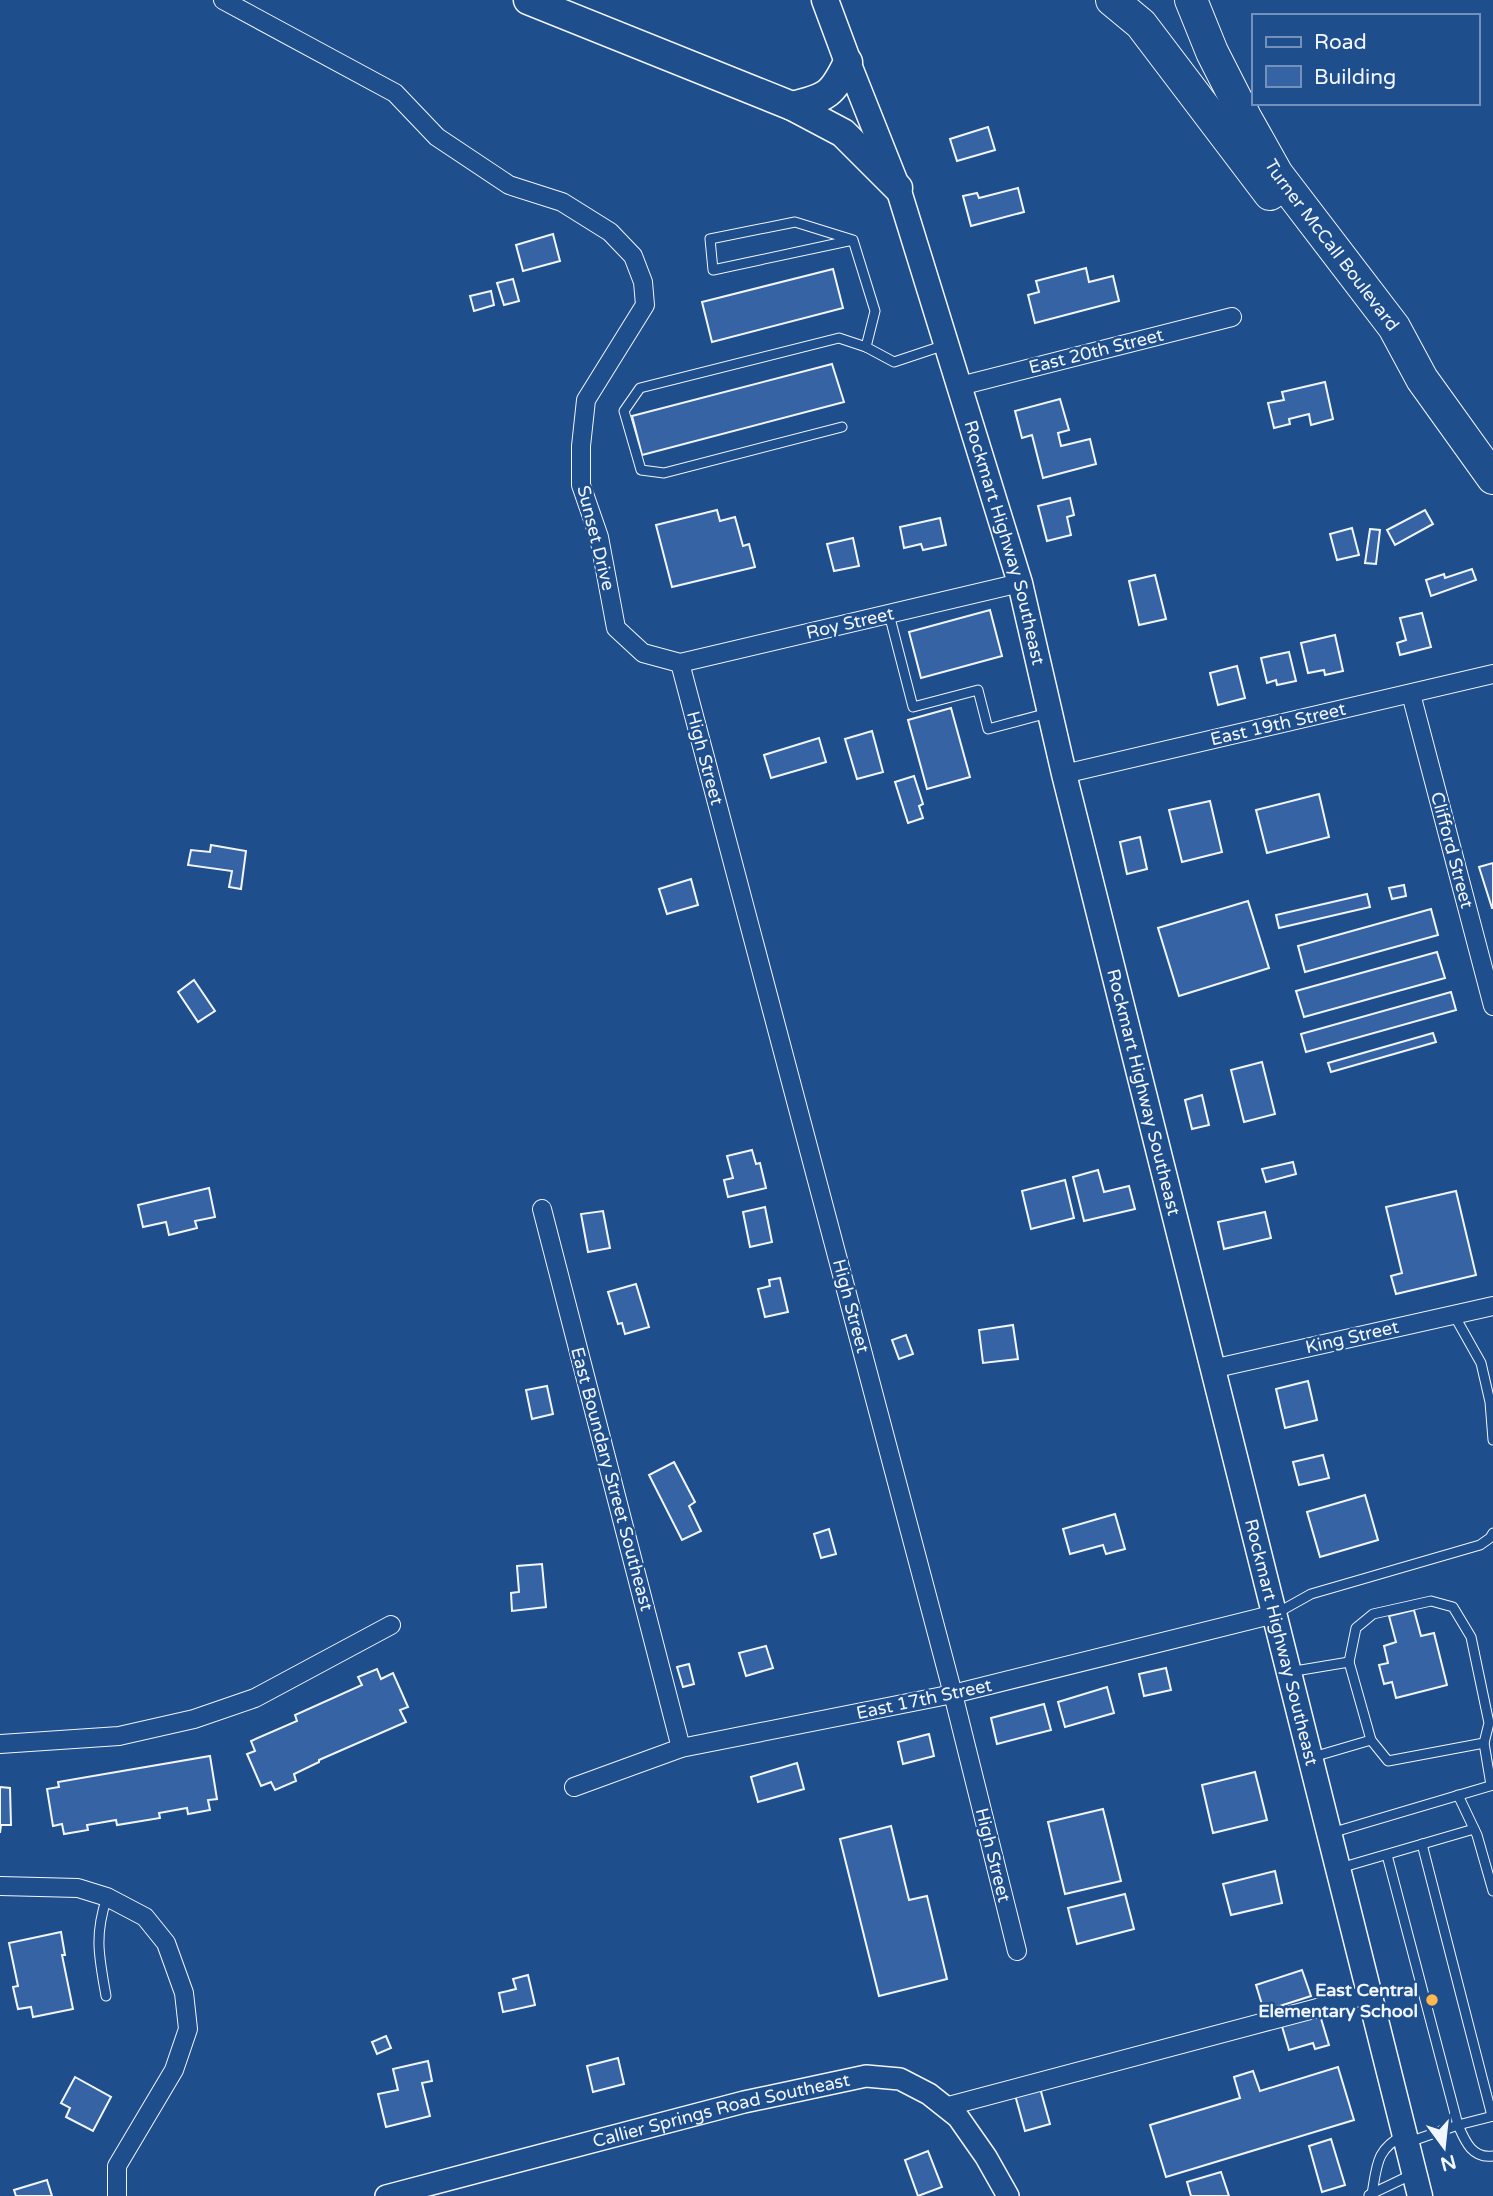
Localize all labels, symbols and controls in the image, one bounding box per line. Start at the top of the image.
legend [1252,14,1479,105]
text: Road [1314,30,1367,55]
text: Building [1314,65,1396,90]
street label: Turner McCall Boulevard [1260,155,1404,335]
street label: East 20th Street [1026,324,1166,378]
street label: Rockmart Highway Southeast [959,418,1050,667]
street label: Sunset Drive [572,483,620,593]
street label: Roy Street [804,602,896,644]
street label: East 19th Street [1208,698,1348,750]
street label: High Street [682,709,728,807]
street label: Clifford Street [1426,789,1478,911]
street label: Rockmart Highway Southeast [1102,967,1185,1218]
street label: High Street [828,1257,874,1355]
street label: King Street [1303,1316,1401,1358]
street label: East Boundary Street Southeast [566,1345,658,1613]
street label: Rockmart Highway Southeast [1240,1517,1323,1768]
street label: East 17th Street [854,1674,994,1724]
street label: High Street [971,1806,1015,1905]
place label: East Central Elementary School [1258,1979,1418,2022]
marker: East Central Elementary School [1424,1992,1440,2008]
street label: Callier Springs Road Southeast [590,2069,852,2152]
north arrow [1409,2112,1479,2182]
text: N [1438,2150,1458,2175]

